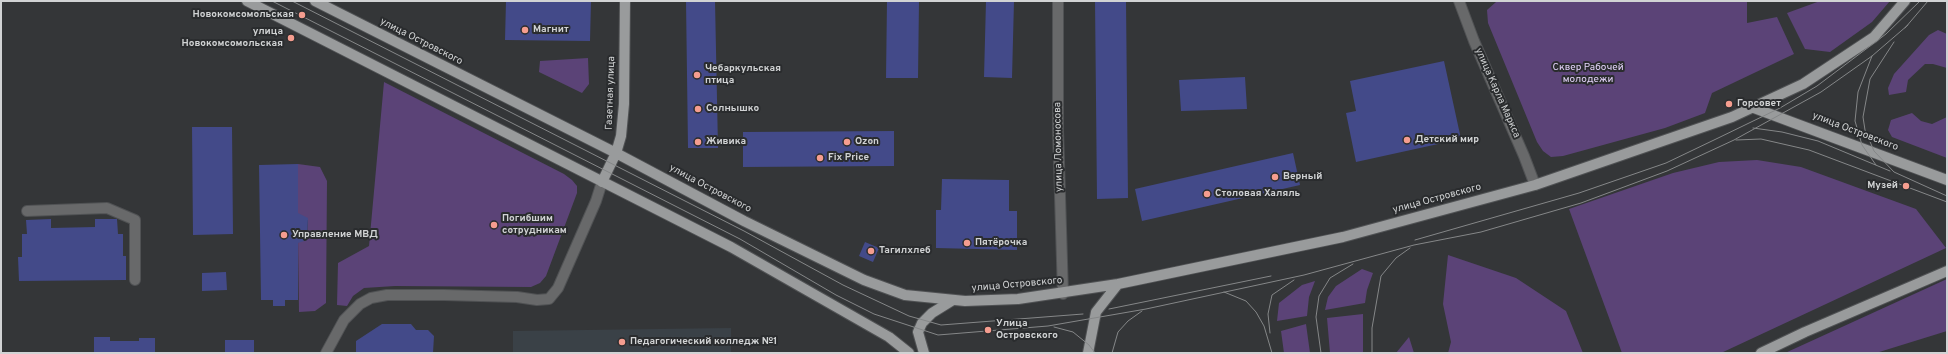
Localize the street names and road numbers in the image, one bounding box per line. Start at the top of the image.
street label: улица Островского [378,16,464,68]
street label: улица Карла Маркса [1472,46,1522,140]
street label: Газетная улица [604,56,618,130]
street label: улица Ломоносова [1052,102,1066,192]
street label: улица Островского [1810,110,1900,154]
street label: улица Островского [667,162,753,216]
street label: улица Островского [1391,181,1483,217]
street label: улица Островского [971,275,1063,295]

